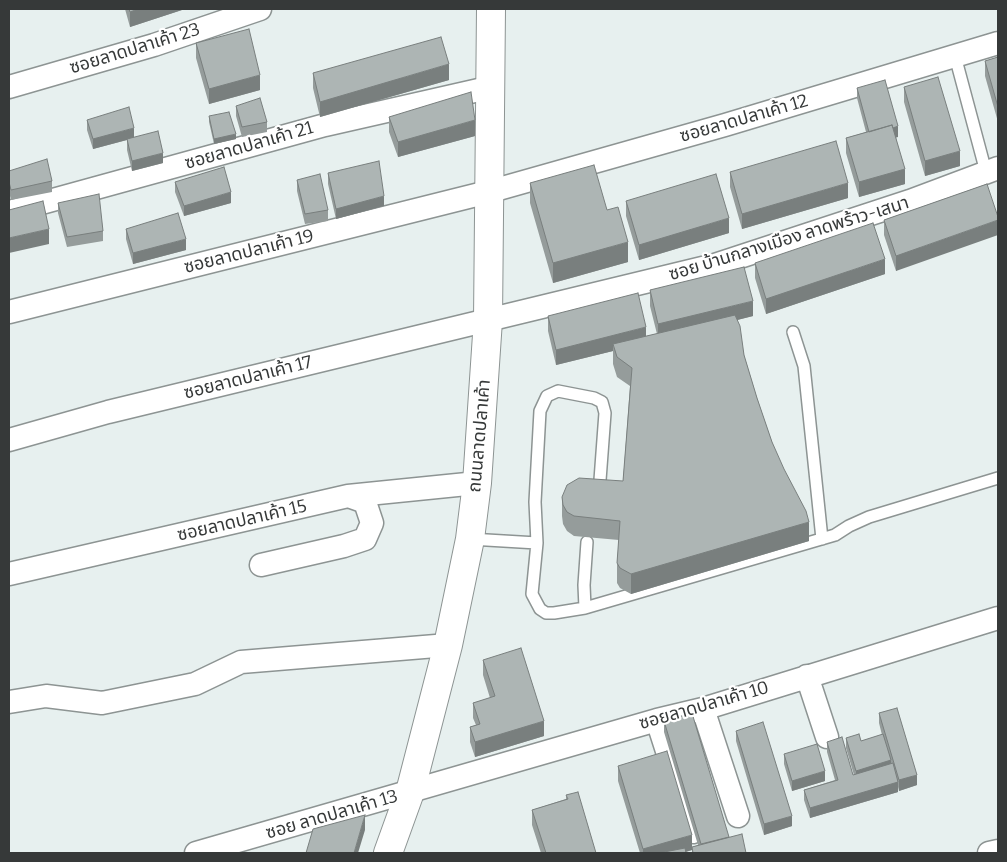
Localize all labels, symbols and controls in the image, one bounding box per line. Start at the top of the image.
street label: ซอยลาดปลาเค้า 23 [67,19,203,79]
street label: ซอยลาดปลาเค้า 12 [677,90,811,148]
street label: ซอยลาดปลาเค้า 21 [182,117,316,175]
street label: ซอย บ้านกลางเมือง ลาดพร้าว-เสนา [666,192,912,286]
street label: ซอยลาดปลาเค้า 19 [182,225,316,279]
street label: ซอยลาดปลาเค้า 17 [182,352,314,404]
street label: ถนนลาดปลาเค้า [464,379,496,493]
street label: ซอยลาดปลาเค้า 15 [175,496,309,546]
street label: ซอยลาดปลาเค้า 10 [637,677,771,735]
street label: ซอย ลาดปลาเค้า 13 [263,786,401,844]

